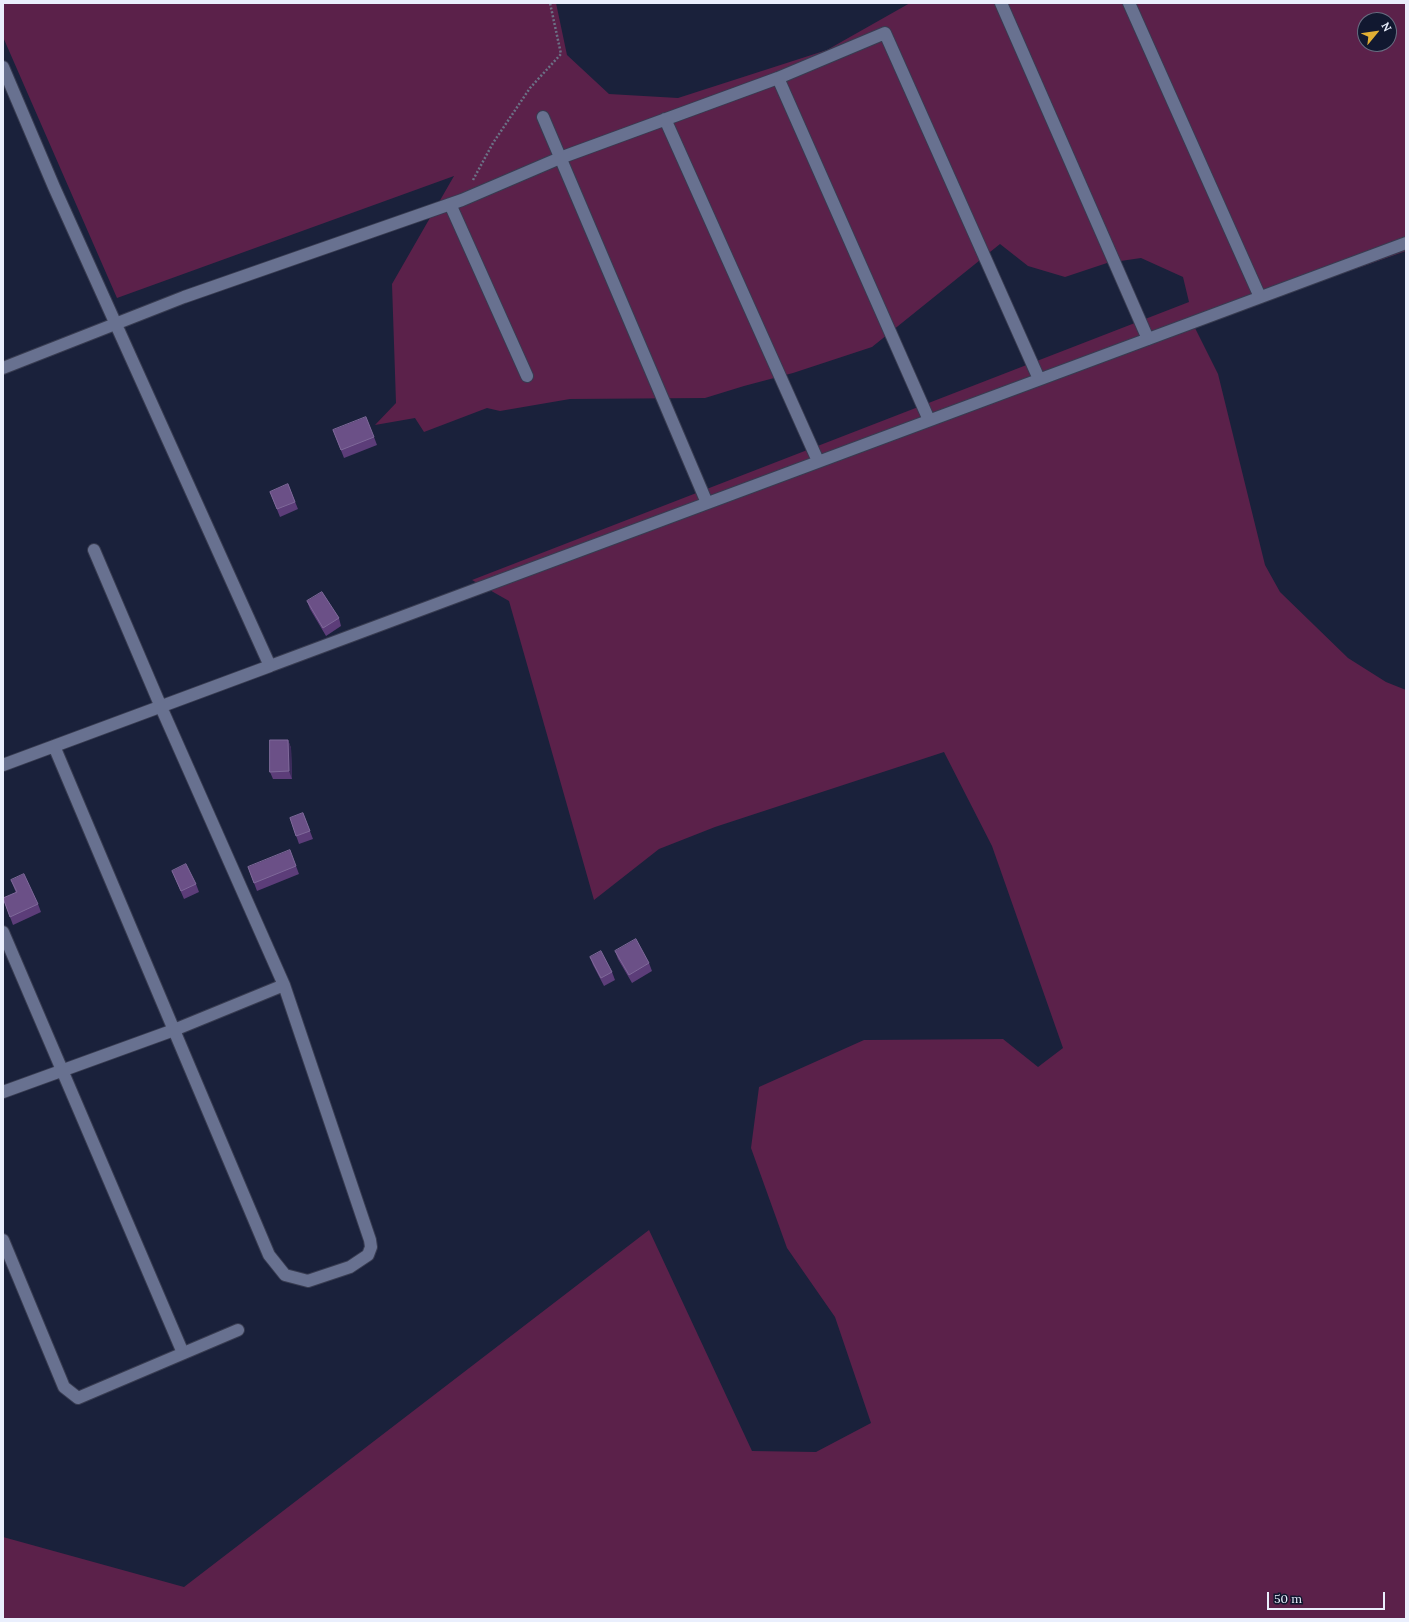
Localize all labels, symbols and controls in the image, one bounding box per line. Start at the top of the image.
north arrow [1357,12,1397,52]
text: N [1378,20,1395,34]
scale bar [1269,1584,1387,1610]
text: 50 m [1274,1591,1302,1606]

